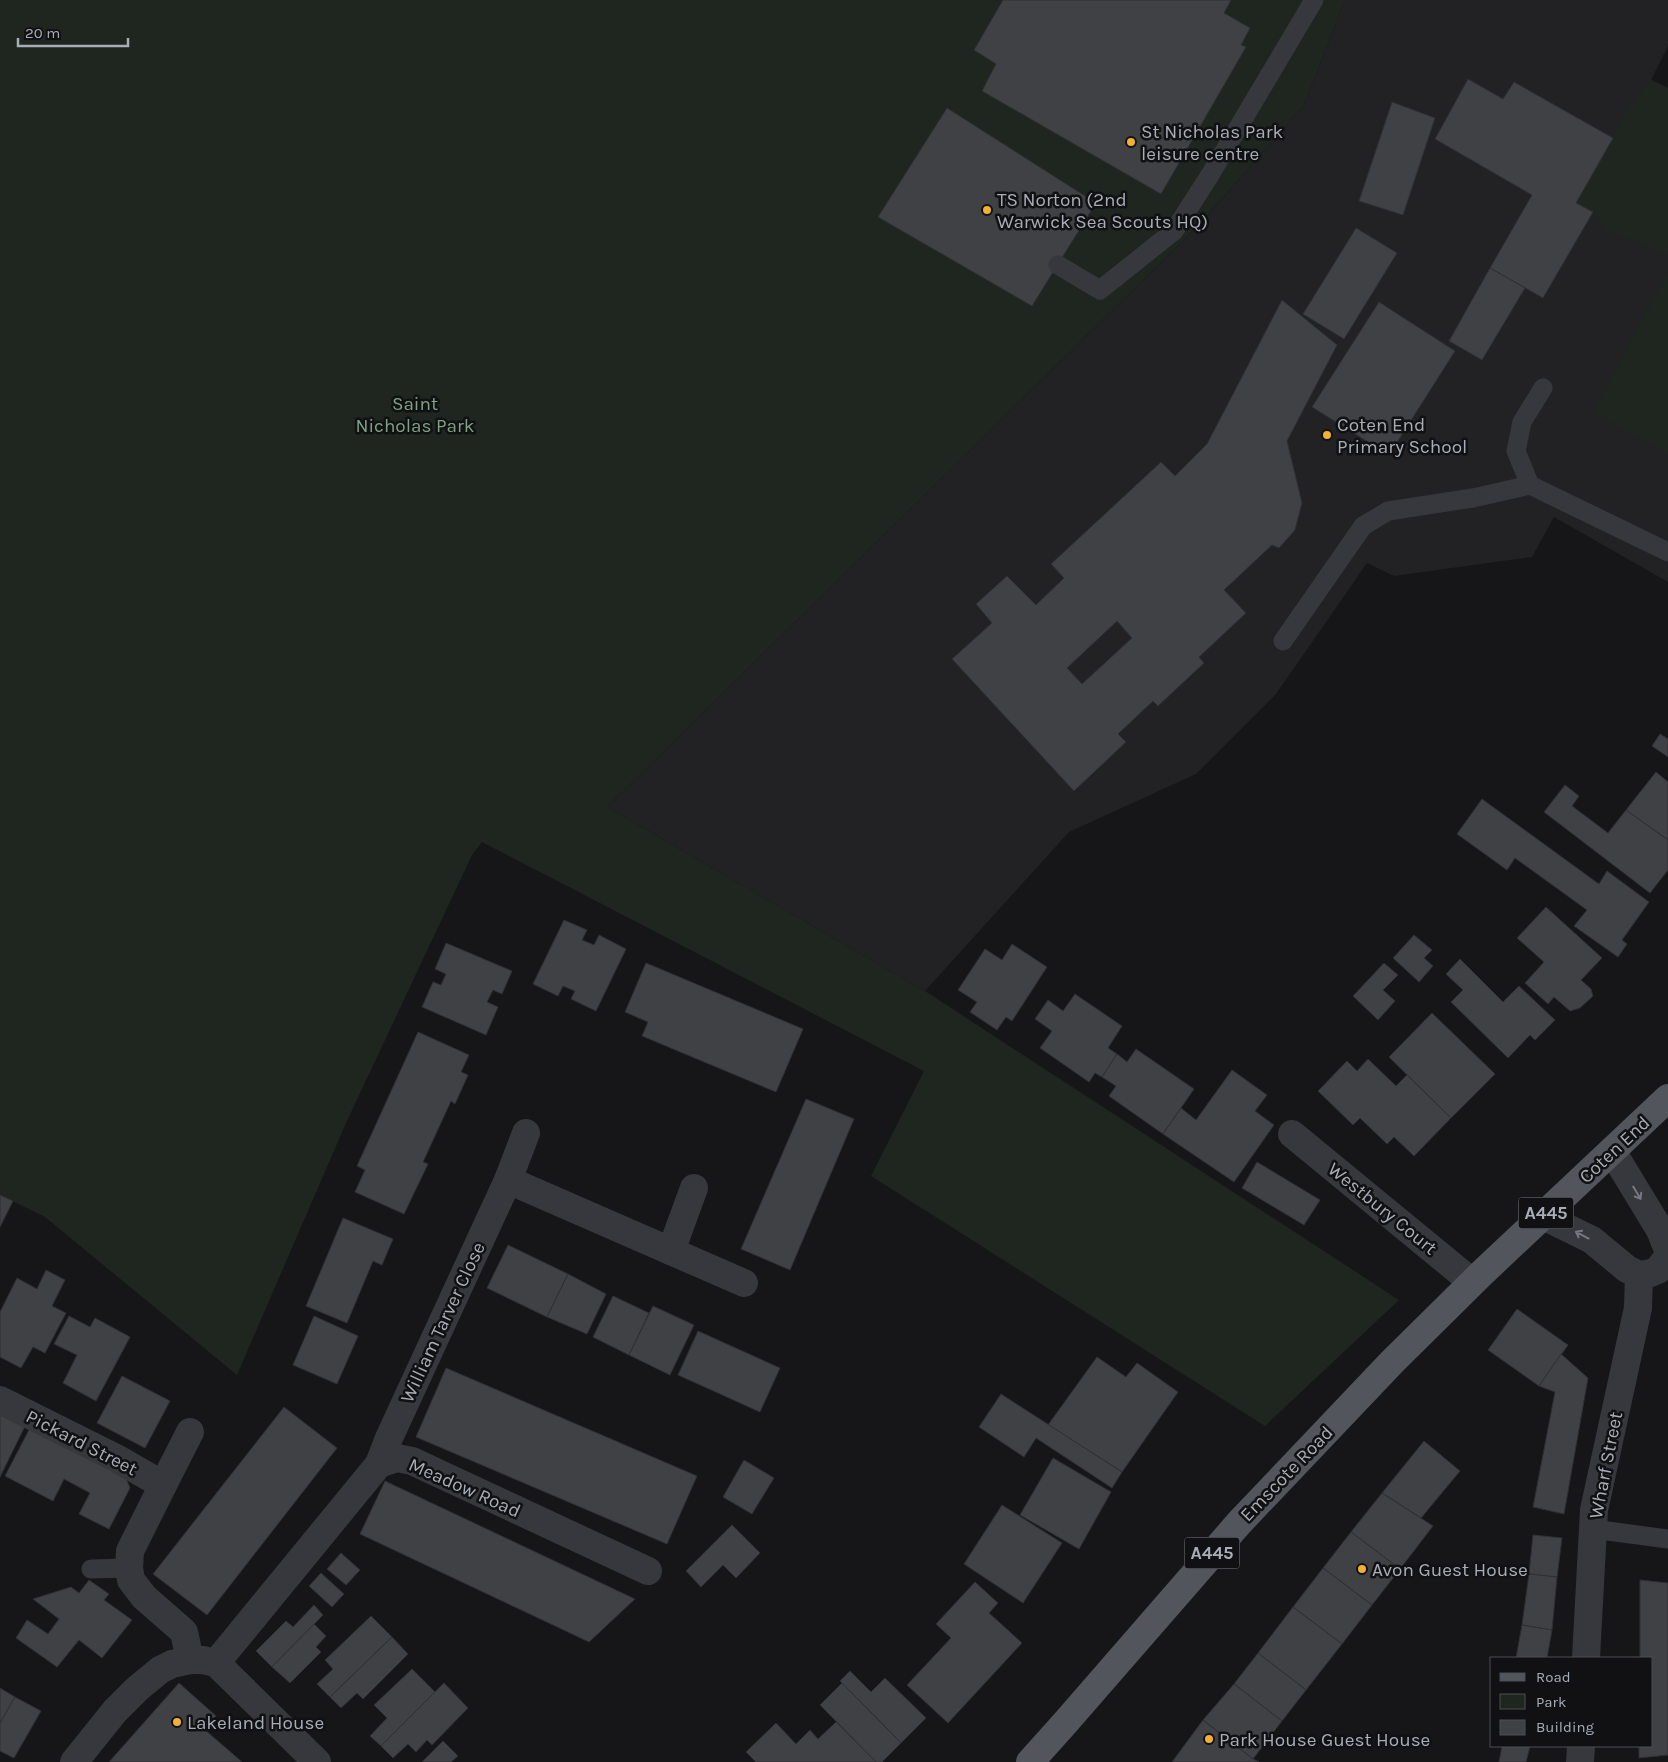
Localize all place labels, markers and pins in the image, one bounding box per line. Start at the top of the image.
place label: St Nicholas Park leisure centre [1141,121,1284,165]
marker: St Nicholas Park leisure centre [1125,136,1137,148]
place label: TS Norton (2nd Warwick Sea Scouts HQ) [997,189,1208,233]
marker: TS Norton (2nd Warwick Sea Scouts HQ) [981,204,993,216]
place label: Coten End Primary School [1337,414,1467,458]
marker: Coten End Primary School [1321,429,1333,441]
place label: Avon Guest House [1372,1559,1528,1581]
marker: Avon Guest House [1356,1563,1368,1575]
place label: Lakeland House [187,1712,324,1734]
marker: Lakeland House [171,1716,183,1728]
place label: Park House Guest House [1219,1729,1430,1751]
marker: Park House Guest House [1203,1733,1215,1745]

